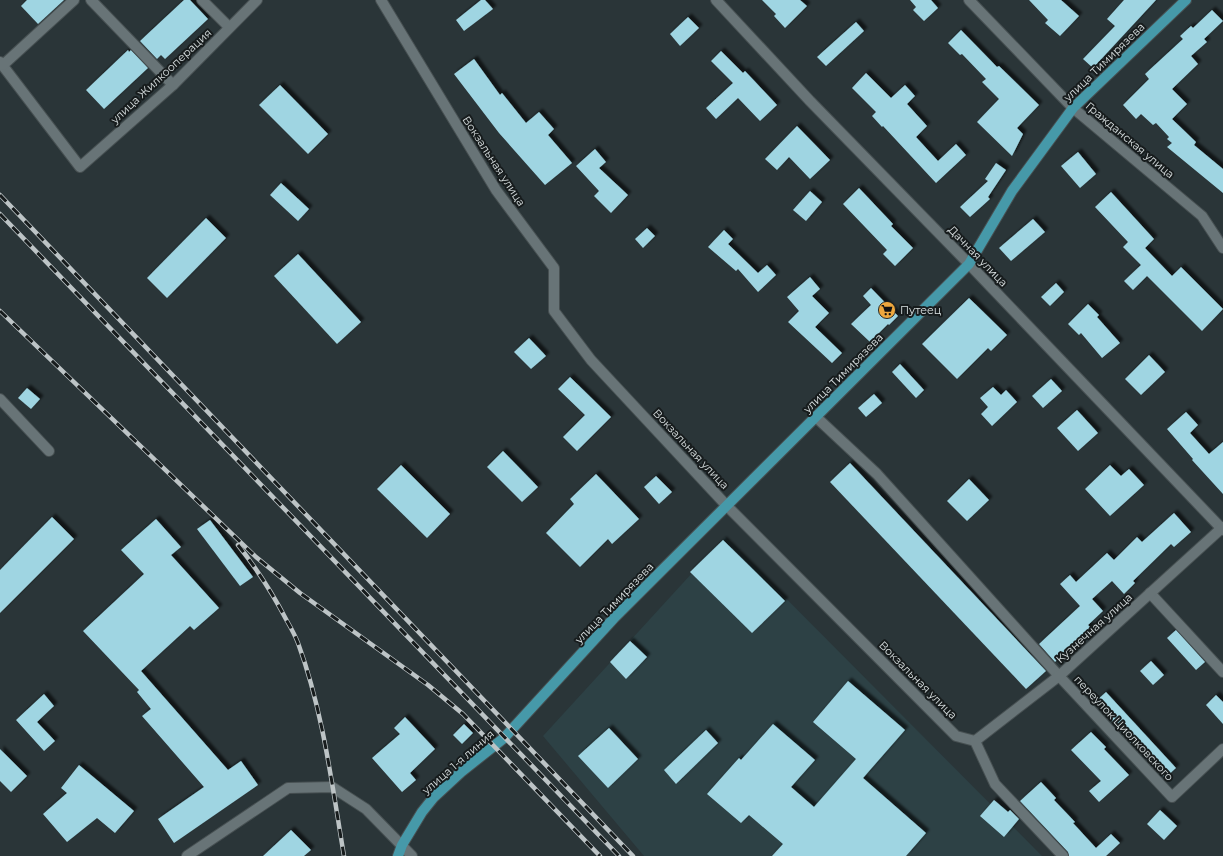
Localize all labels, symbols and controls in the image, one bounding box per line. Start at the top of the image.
street label: улица Тимирязева [1060,20,1147,105]
street label: улица Жилкооперация [107,26,214,127]
street label: Гражданская улица [1083,99,1177,181]
street label: Вокзальная улица [460,113,528,209]
street label: Дачная улица [945,223,1011,289]
supermarket icon: Путеец [877,300,897,320]
place label: Путеец [900,303,942,317]
street label: улица Тимирязева [799,330,886,417]
street label: Вокзальная улица [650,406,732,492]
street label: улица Тимирязева [571,560,656,647]
street label: Кузнечная улица [1053,590,1135,666]
street label: Вокзальная улица [876,638,960,722]
street label: переулок Циолковского [1071,672,1177,784]
street label: улица 1-я линия [418,727,497,798]

